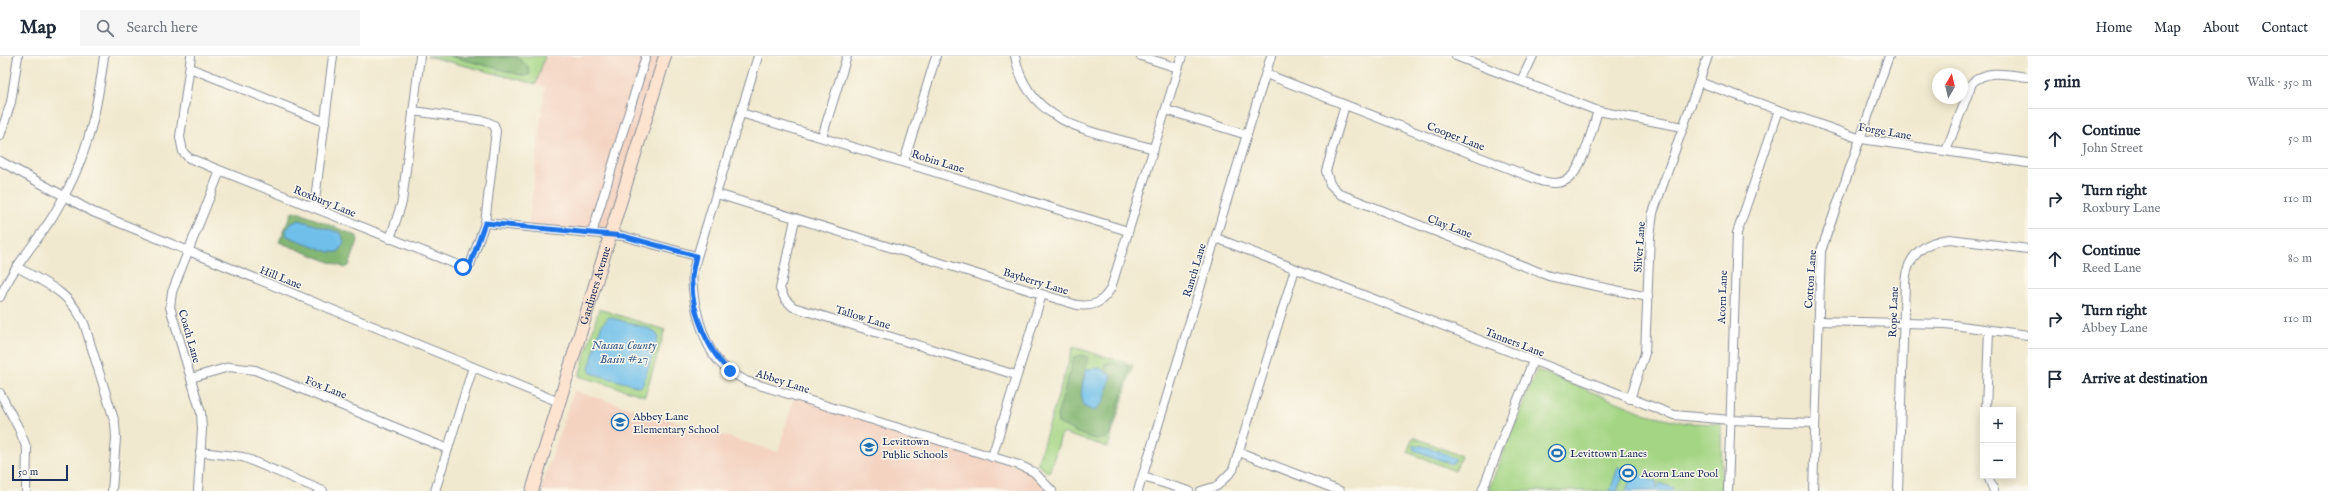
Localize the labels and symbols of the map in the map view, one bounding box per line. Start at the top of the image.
north arrow [1932,68,1968,104]
street label: Cooper Lane [1425,120,1486,154]
street label: Forge Lane [1857,120,1913,144]
street label: Robin Lane [909,147,966,177]
street label: Roxbury Lane [291,183,358,221]
street label: Clay Lane [1425,212,1474,242]
street label: Silver Lane [1631,221,1649,273]
street label: Ranch Lane [1180,242,1210,299]
street label: Gardiners Avenue [577,245,614,327]
street label: Cotton Lane [1802,249,1820,309]
route start [454,258,472,276]
street label: Hill Lane [257,263,304,293]
street label: Bayberry Lane [1001,265,1070,299]
street label: Acorn Lane [1715,270,1731,325]
street label: Rope Lane [1886,286,1902,338]
street label: Tallow Lane [833,303,892,333]
street label: Coach Lane [175,308,203,365]
street label: Tanners Lane [1483,325,1546,361]
water label: Nassau County Basin #27 [591,338,657,367]
route end [721,362,739,380]
street label: Abbey Lane [753,366,811,397]
street label: Fox Lane [303,373,349,403]
place label: Abbey Lane Elementary School [632,410,719,437]
school or university icon: Abbey Lane Elementary School [610,412,630,432]
place label: Levittown Public Schools [882,435,948,462]
school or university icon: Levittown Public Schools [859,437,879,457]
sports icon: Levittown Lanes [1547,443,1567,463]
place label: Levittown Lanes [1570,447,1647,461]
scale bar [12,463,68,482]
sports icon: Acorn Lane Pool [1618,463,1638,483]
place label: Acorn Lane Pool [1640,467,1718,481]

